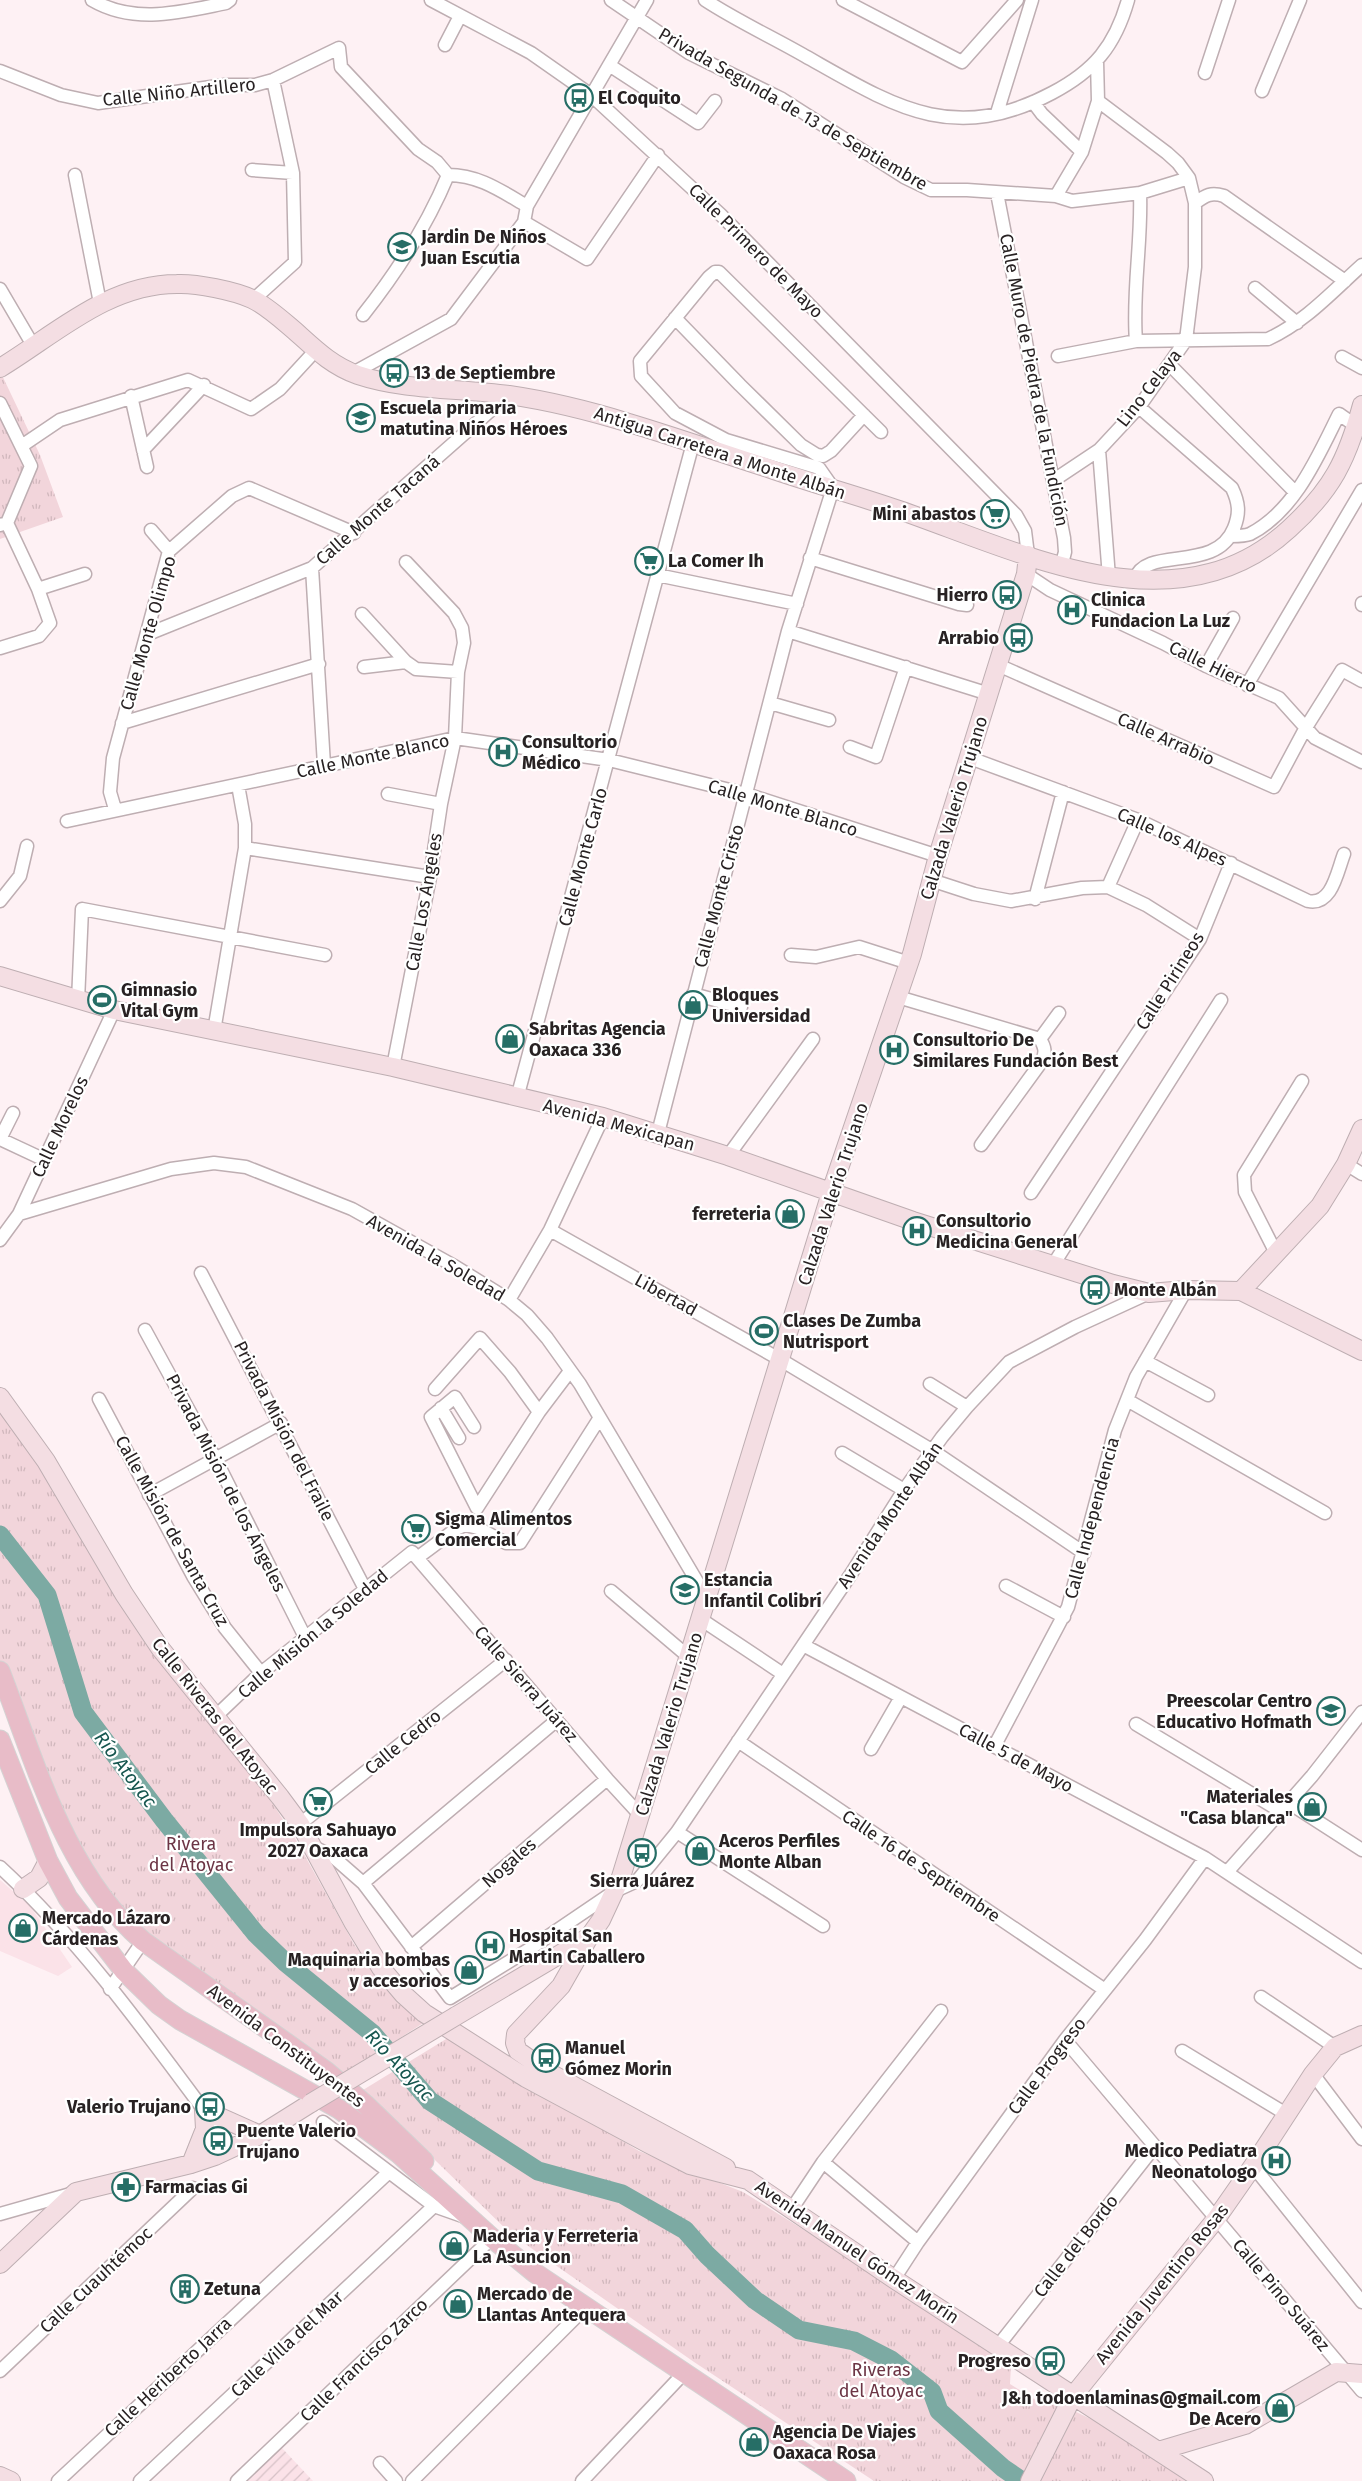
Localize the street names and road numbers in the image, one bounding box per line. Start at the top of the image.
street label: Privada Segunda de 13 de Septiembre [654,23,932,195]
street label: Calle Niño Artillero [101,73,257,111]
street label: Calle Primero de Mayo [684,179,828,323]
street label: Calle Muro de Piedra de la Fundición [995,232,1073,528]
street label: Lino Celaya [1112,345,1186,431]
street label: Antigua Carretera a Monte Albán [591,402,849,504]
street label: Calle Monte Tacaná [311,450,445,570]
street label: Calle Monte Olimpo [115,553,181,713]
street label: Calle Hierro [1165,636,1261,698]
street label: Calle Arrabio [1114,708,1218,770]
street label: Calzada Valerio Trujano [916,713,992,903]
street label: Calle Monte Blanco [295,729,451,783]
street label: Calle Monte Blanco [705,775,861,841]
street label: Calle Monte Carlo [554,785,612,929]
street label: Calle los Alpes [1114,803,1230,871]
street label: Calle Monte Cristo [689,822,749,970]
street label: Calle Los Ángeles [400,831,447,973]
street label: Calle Pirineos [1131,928,1209,1034]
street label: Calle Morelos [27,1073,93,1181]
street label: Avenida Mexicapan [541,1094,697,1156]
street label: Calzada Valerio Trujano [793,1100,873,1288]
street label: Avenida la Soledad [363,1209,509,1307]
street label: Libertad [631,1269,701,1321]
street label: Privada Misión del Fraile [229,1337,339,1525]
street label: Privada Misión de los Ángeles [161,1370,292,1596]
street label: Calle Misión de Santa Cruz [110,1432,234,1630]
street label: Calle Independencia [1060,1435,1124,1601]
street label: Avenida Monte Albán [833,1437,947,1593]
street label: Calle Misión la Soledad [233,1565,393,1703]
street label: Calle Sierra Juárez [470,1621,583,1747]
street label: Calzada Valerio Trujano [631,1629,707,1819]
street label: Calle Riveras del Atoyac [147,1633,283,1799]
street label: Calle Cedro [360,1705,446,1779]
street label: Calle 5 de Mayo [955,1719,1077,1797]
street label: Calle 16 de Septiembre [838,1805,1004,1927]
street label: Nogales [477,1833,541,1893]
street label: Avenida Constituyentes [203,1980,369,2112]
street label: Calle Progreso [1003,2013,1091,2119]
street label: Avenida Manuel Gómez Morín [751,2175,963,2329]
street label: Calle del Bordo [1029,2190,1123,2302]
street label: Avenida Juventino Rosas [1091,2199,1233,2369]
street label: Calle Cuauhtémoc [35,2222,157,2338]
street label: Calle Pino Suárez [1228,2234,1334,2356]
street label: Calle Villa del Mar [226,2286,348,2402]
street label: Calle Francisco Zarco [296,2293,432,2427]
street label: Calle Heriberto Jarra [100,2312,236,2442]

